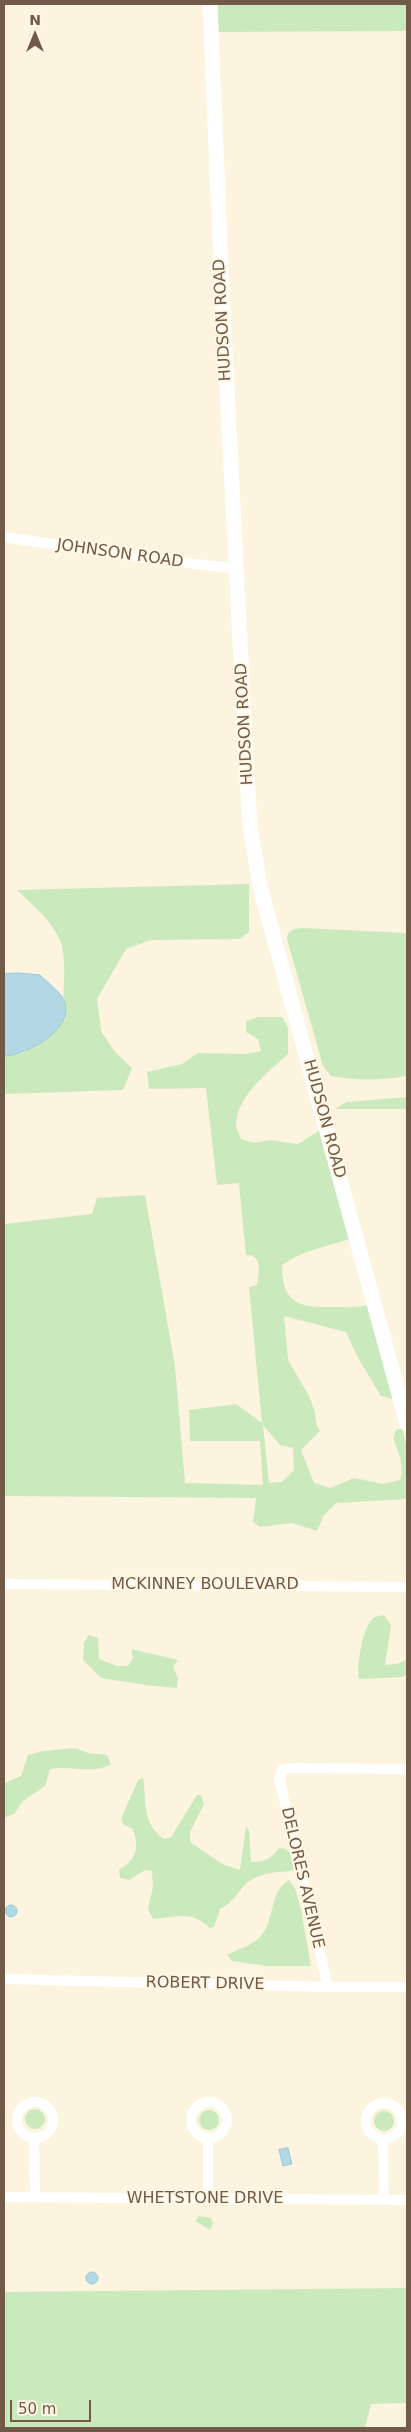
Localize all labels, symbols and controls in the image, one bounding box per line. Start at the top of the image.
north arrow [10,10,60,60]
text: N [29,12,41,28]
street label: HUDSON ROAD [210,258,236,382]
street label: JOHNSON ROAD [55,536,185,572]
street label: HUDSON ROAD [232,662,258,786]
street label: HUDSON ROAD [299,1057,349,1181]
street label: MCKINNEY BOULEVARD [111,1575,299,1595]
street label: DELORES AVENUE [276,1805,328,1951]
street label: ROBERT DRIVE [145,1973,265,1995]
street label: WHETSTONE DRIVE [127,2189,283,2209]
scale bar [12,2390,94,2422]
text: 50 m [18,2400,56,2418]

